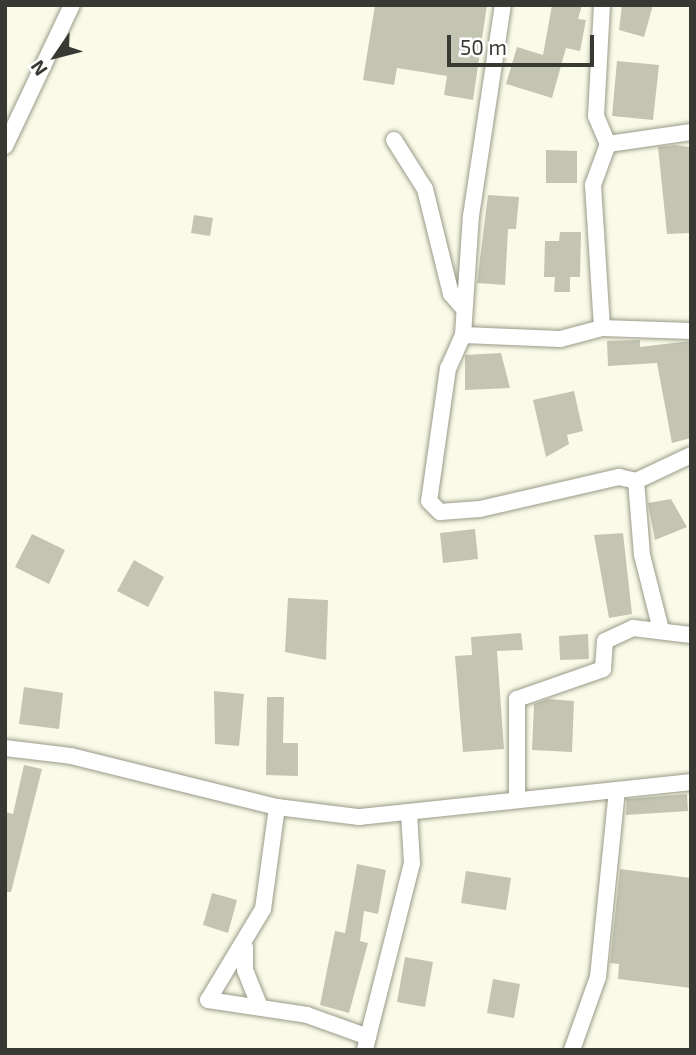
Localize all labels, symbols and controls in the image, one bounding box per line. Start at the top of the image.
north arrow [21,21,91,91]
scale bar [451,21,598,65]
text: 50 m [460,34,507,59]
text: N [25,56,52,81]

